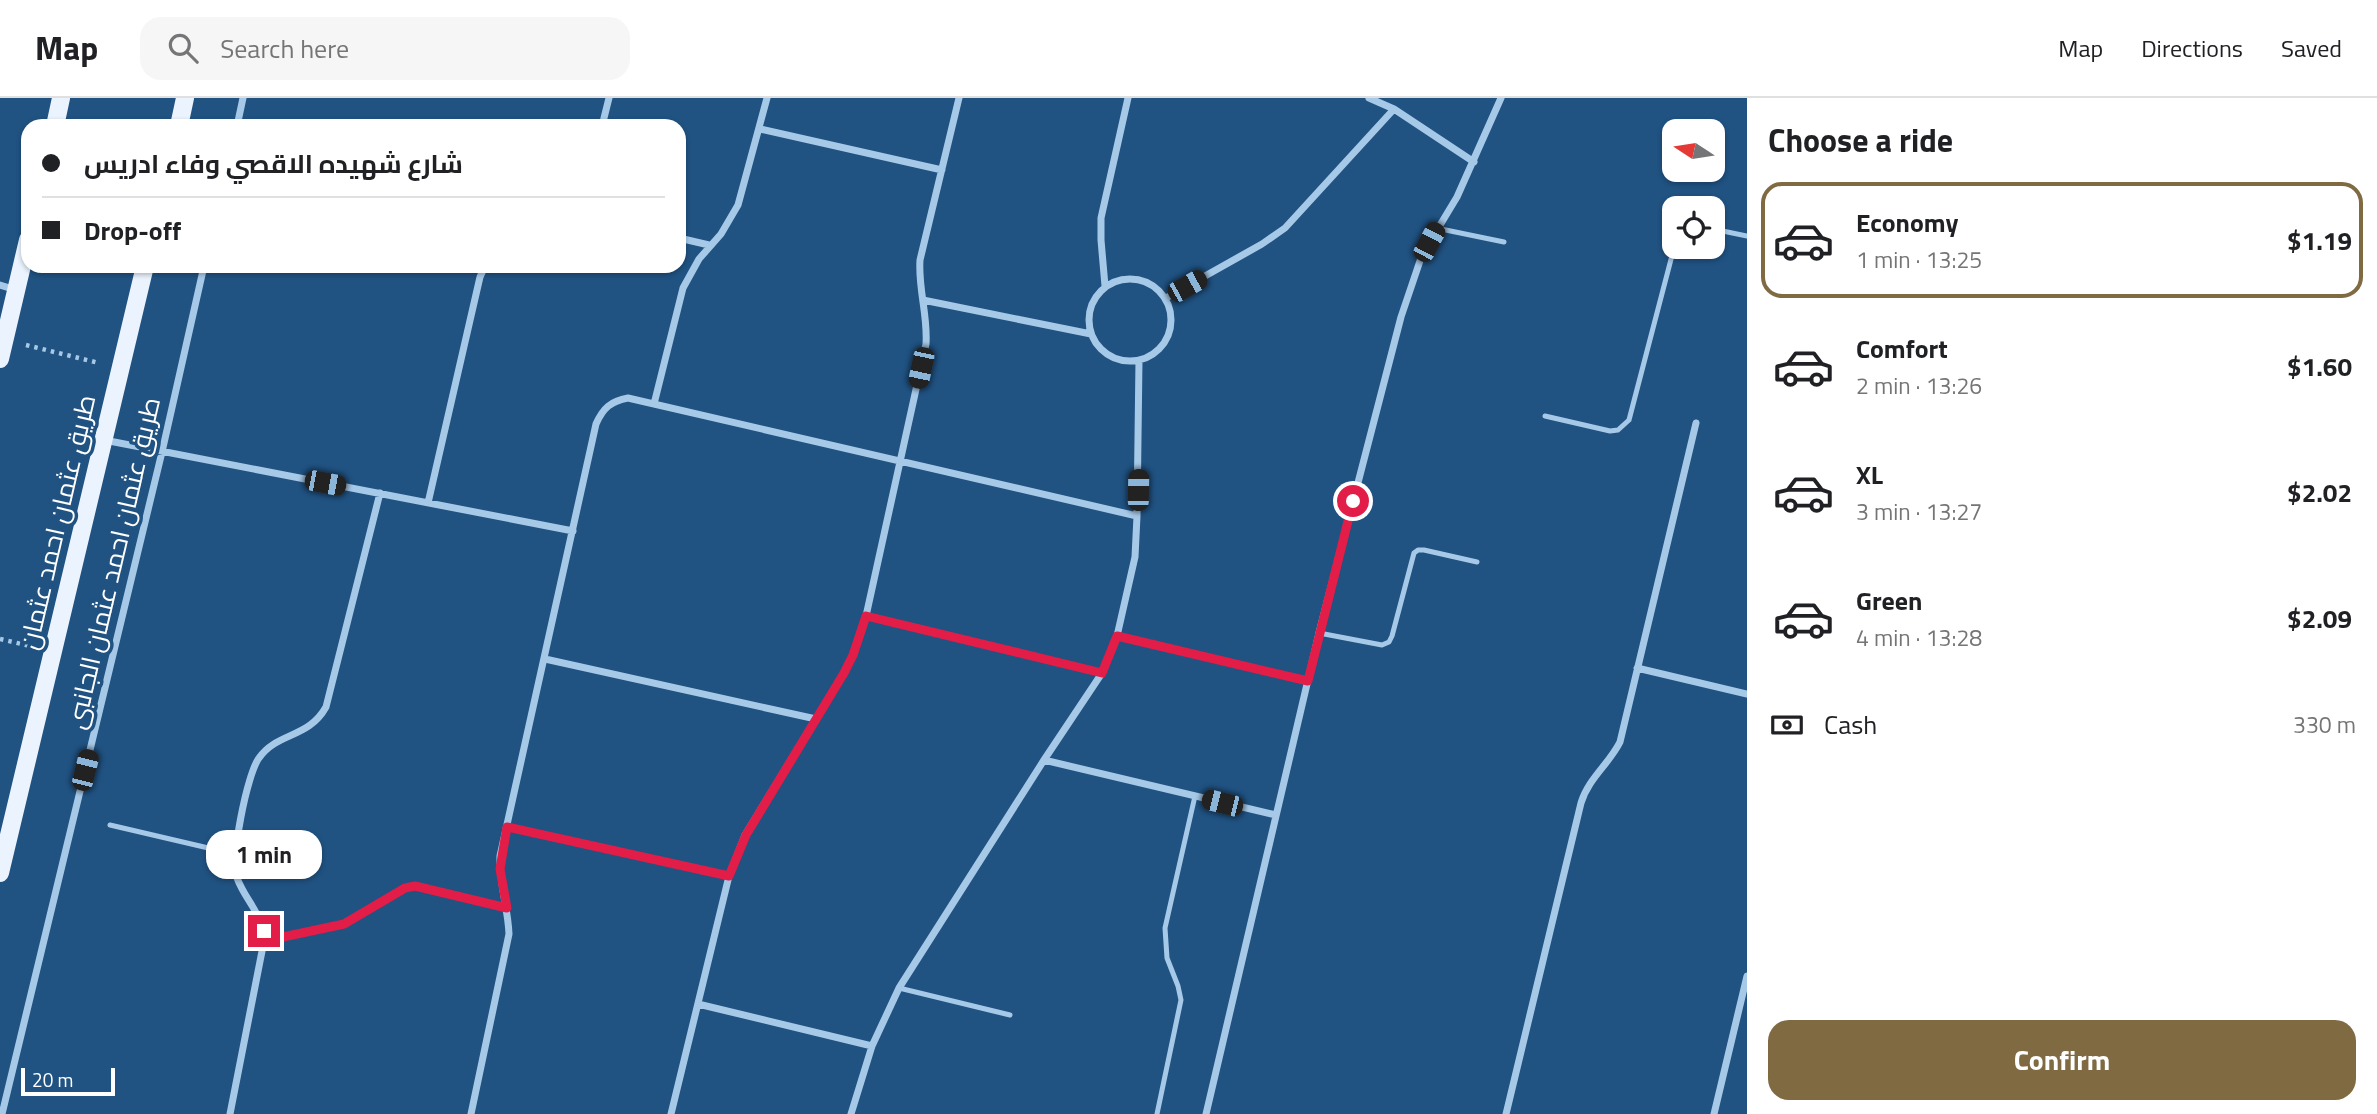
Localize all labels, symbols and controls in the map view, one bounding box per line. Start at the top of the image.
search box [140,17,630,80]
text: Map [35,23,98,73]
icon: search [164,29,202,67]
text: Search here [220,29,349,68]
text: Map [2058,30,2103,66]
text: Directions [2141,30,2243,66]
text: Saved [2281,30,2342,66]
text: Choose a ride [1768,116,1953,164]
north arrow [1662,119,1726,182]
map controls [1662,119,1725,259]
text: شارع شهيده الاقصي وفاء ادريس [84,144,463,183]
button: locate [1662,196,1725,259]
text: Economy [1856,203,1958,242]
icon: car [1772,209,1835,272]
text: Drop-off [84,211,181,250]
car [1410,219,1449,265]
text: $1.19 [2287,221,2352,260]
text: 1 min · 13:25 [1856,242,1982,277]
car [1164,267,1211,305]
text: Comfort [1856,329,1948,368]
icon: car [1772,335,1835,398]
car [907,345,936,391]
text: $1.60 [2287,347,2352,386]
text: 2 min · 13:26 [1856,368,1982,403]
street label: طريق عثمان احمد عثمان [9,391,105,653]
street label: طريق عثمان احمد عثمان الجانبى [56,393,170,733]
text: XL [1856,455,1883,494]
icon: car [1772,461,1835,524]
car [303,469,348,497]
car [1128,469,1149,511]
text: $2.02 [2287,473,2352,512]
route start [1337,485,1369,517]
text: 3 min · 13:27 [1856,494,1982,529]
text: Green [1856,581,1922,620]
icon: car [1772,587,1835,650]
text: $2.09 [2287,599,2352,638]
text: 4 min · 13:28 [1856,620,1982,655]
text: Cash [1824,705,1877,744]
icon: cash [1768,706,1806,744]
text: 330 m [2293,707,2356,742]
car [70,747,101,793]
car [1200,788,1245,818]
callout: 1 min [206,830,322,878]
text: 1 min [236,837,292,872]
route end [248,915,280,947]
button: Confirm [1768,1020,2356,1100]
scale bar [21,1065,116,1097]
text: 20 m [32,1065,73,1094]

